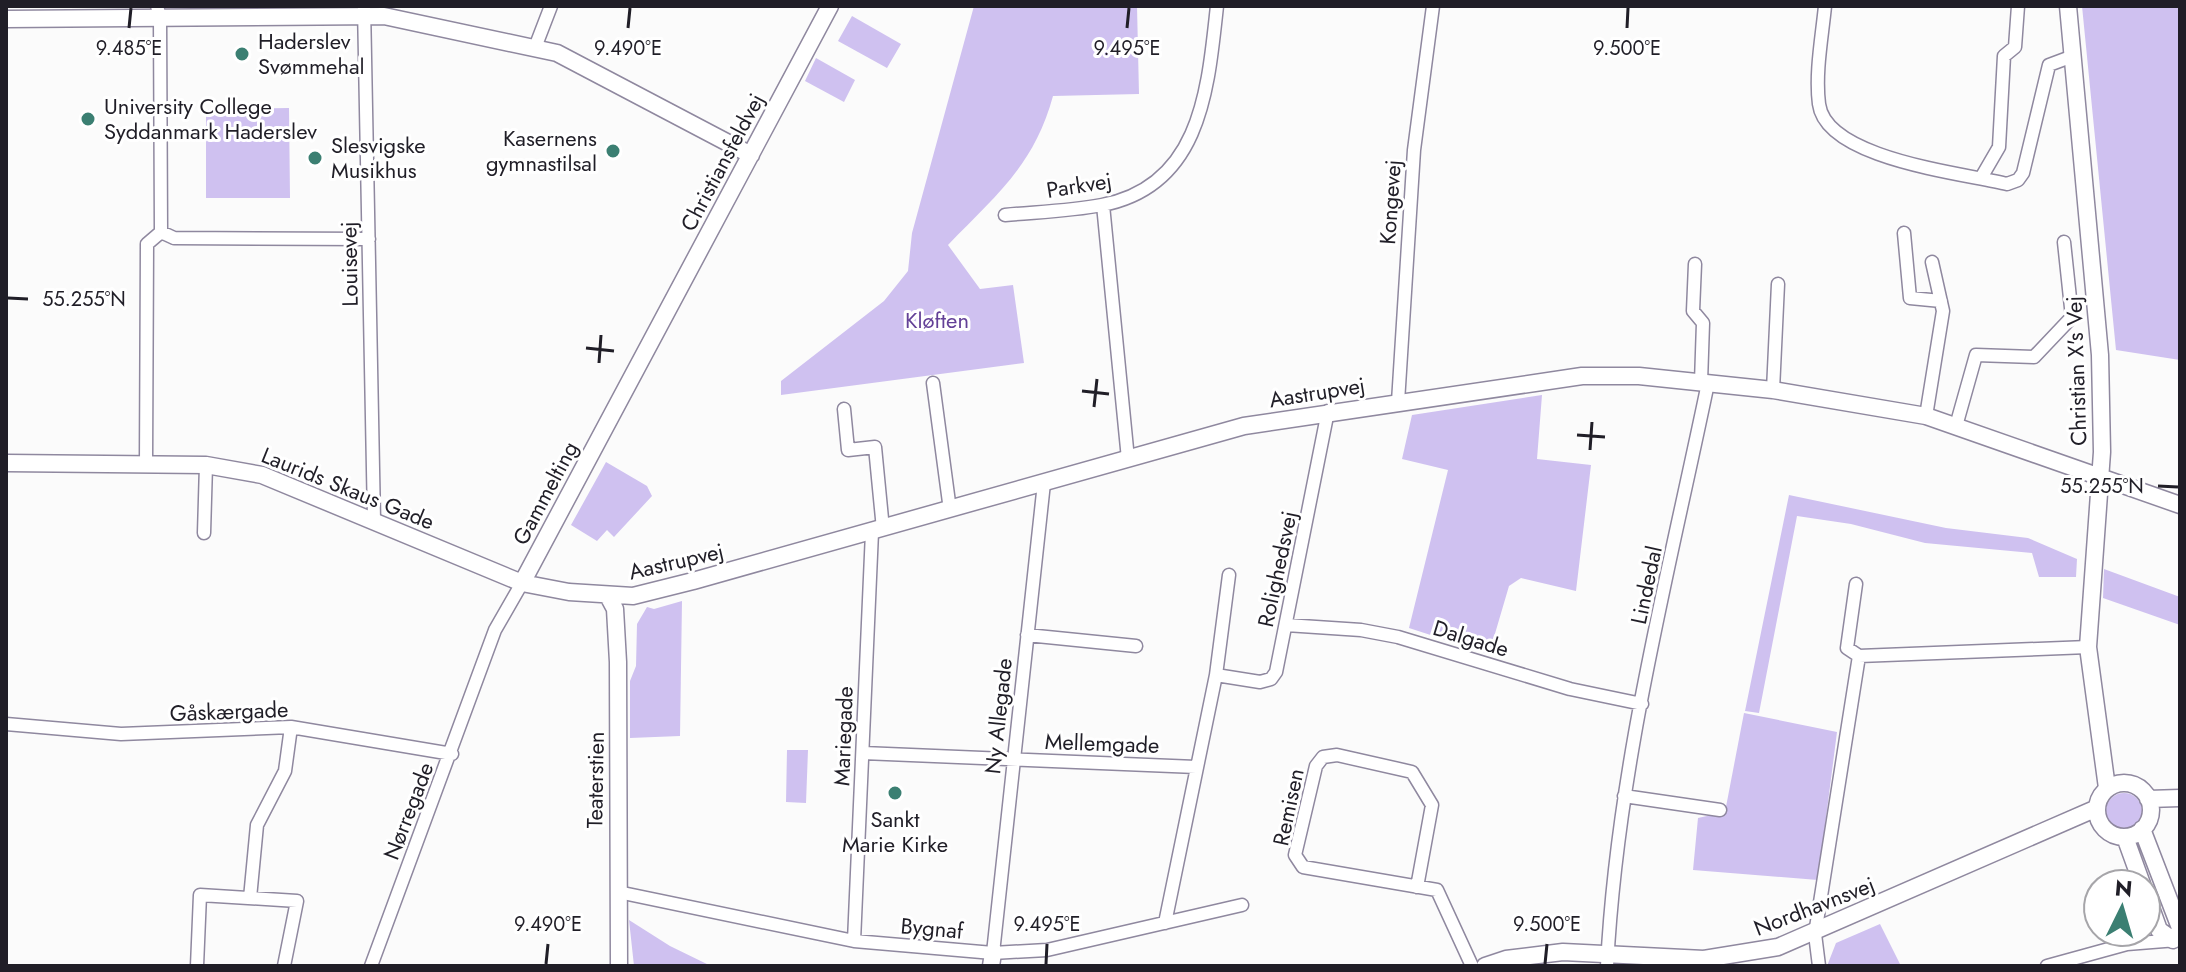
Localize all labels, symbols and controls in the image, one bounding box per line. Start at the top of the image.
place label: Haderslev Svømmehal [258,25,365,82]
text: 9.485°E [96,34,162,63]
text: 9.490°E [594,34,662,63]
text: 9.495°E [1093,34,1161,63]
text: 9.500°E [1593,34,1661,63]
marker: Haderslev Svømmehal [233,45,251,63]
street label: Christiansfeldvej [672,87,772,237]
place label: University College Syddanmark Haderslev [104,90,317,147]
marker: University College Syddanmark Haderslev [79,110,97,128]
place label: Kasernens gymnastilsal [486,122,597,179]
place label: Slesvigske Musikhus [331,129,426,186]
marker: Kasernens gymnastilsal [604,142,622,160]
marker: Slesvigske Musikhus [306,149,324,167]
street label: Kongevej [1371,158,1409,246]
street label: Parkvej [1044,164,1114,206]
street label: Louisevej [332,221,366,307]
text: 55.255°N [42,285,126,314]
street label: Christian X's Vej [2057,296,2095,446]
park label: Kløften [905,304,969,336]
street label: Aastrupvej [1267,369,1367,415]
street label: Gammelting [504,435,586,551]
street label: Laurids Skaus Gade [257,439,439,537]
text: 55.255°N [2060,472,2144,501]
street label: Rolighedsvej [1249,508,1305,630]
street label: Aastrupvej [625,535,727,587]
street label: Lindedal [1622,543,1670,627]
street label: Dalgade [1429,611,1513,665]
street label: Ny Allegade [976,656,1020,776]
street label: Mariegade [825,685,861,787]
street label: Gåskærgade [169,693,289,729]
street label: Mellemgade [1044,725,1160,761]
street label: Teaterstien [578,731,612,829]
street label: Nørregade [375,758,441,864]
street label: Remisen [1264,765,1312,849]
marker: Sankt Marie Kirke [886,784,904,802]
place label: Sankt Marie Kirke [842,803,948,860]
street label: Nordhavnsvej [1749,868,1879,944]
north arrow [2082,868,2162,948]
text: N [2114,871,2134,905]
street label: Bygnaf [899,909,965,947]
text: 9.490°E [514,910,582,939]
text: 9.495°E [1013,910,1081,939]
text: 9.500°E [1513,910,1581,939]

